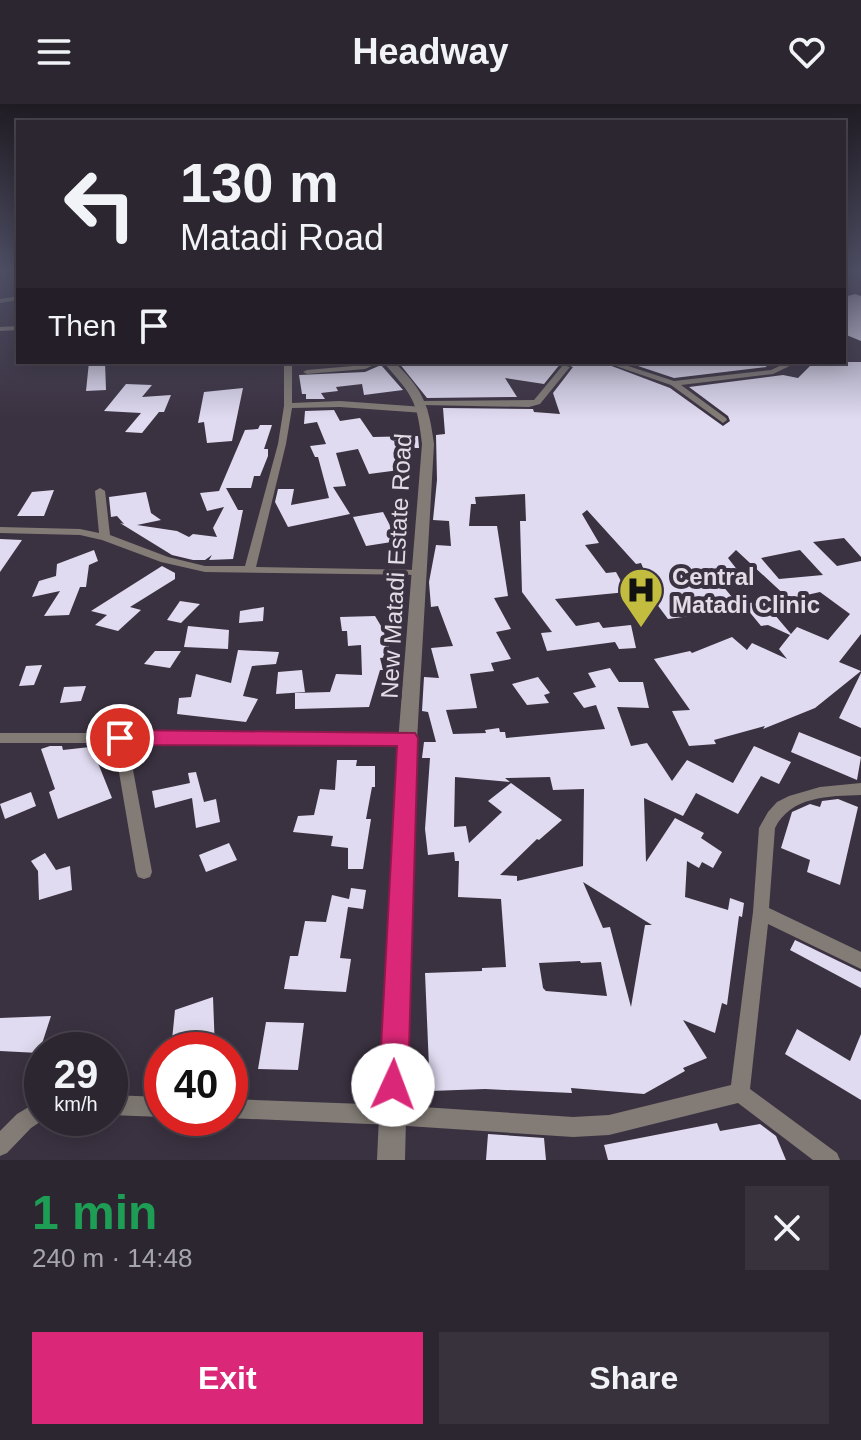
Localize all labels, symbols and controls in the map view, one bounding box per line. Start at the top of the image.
icon: menu [32,30,76,74]
icon: heart [785,30,829,74]
text: Headway [352,31,509,72]
text: 130 m [180,151,339,214]
icon: left [48,152,152,256]
text: Matadi Road [180,217,384,258]
icon: arrive [132,304,176,348]
text: Then [48,309,116,342]
street label: New Matadi Estate Road [376,433,416,699]
place label: Central Matadi Clinic [672,563,820,618]
hospital icon: Central Matadi Clinic [617,566,665,629]
pin [86,704,154,772]
icon: arrive [98,716,142,760]
speed limit sign: 40 [144,1032,248,1136]
position arrow [351,1043,435,1127]
text: 29 [54,1052,98,1096]
text: km/h [54,1093,98,1115]
text: 1 min [32,1186,157,1239]
button: close [745,1186,829,1270]
text: 240 m · 14:48 [32,1243,192,1273]
button: Exit [32,1332,423,1424]
button: Share [439,1332,829,1424]

